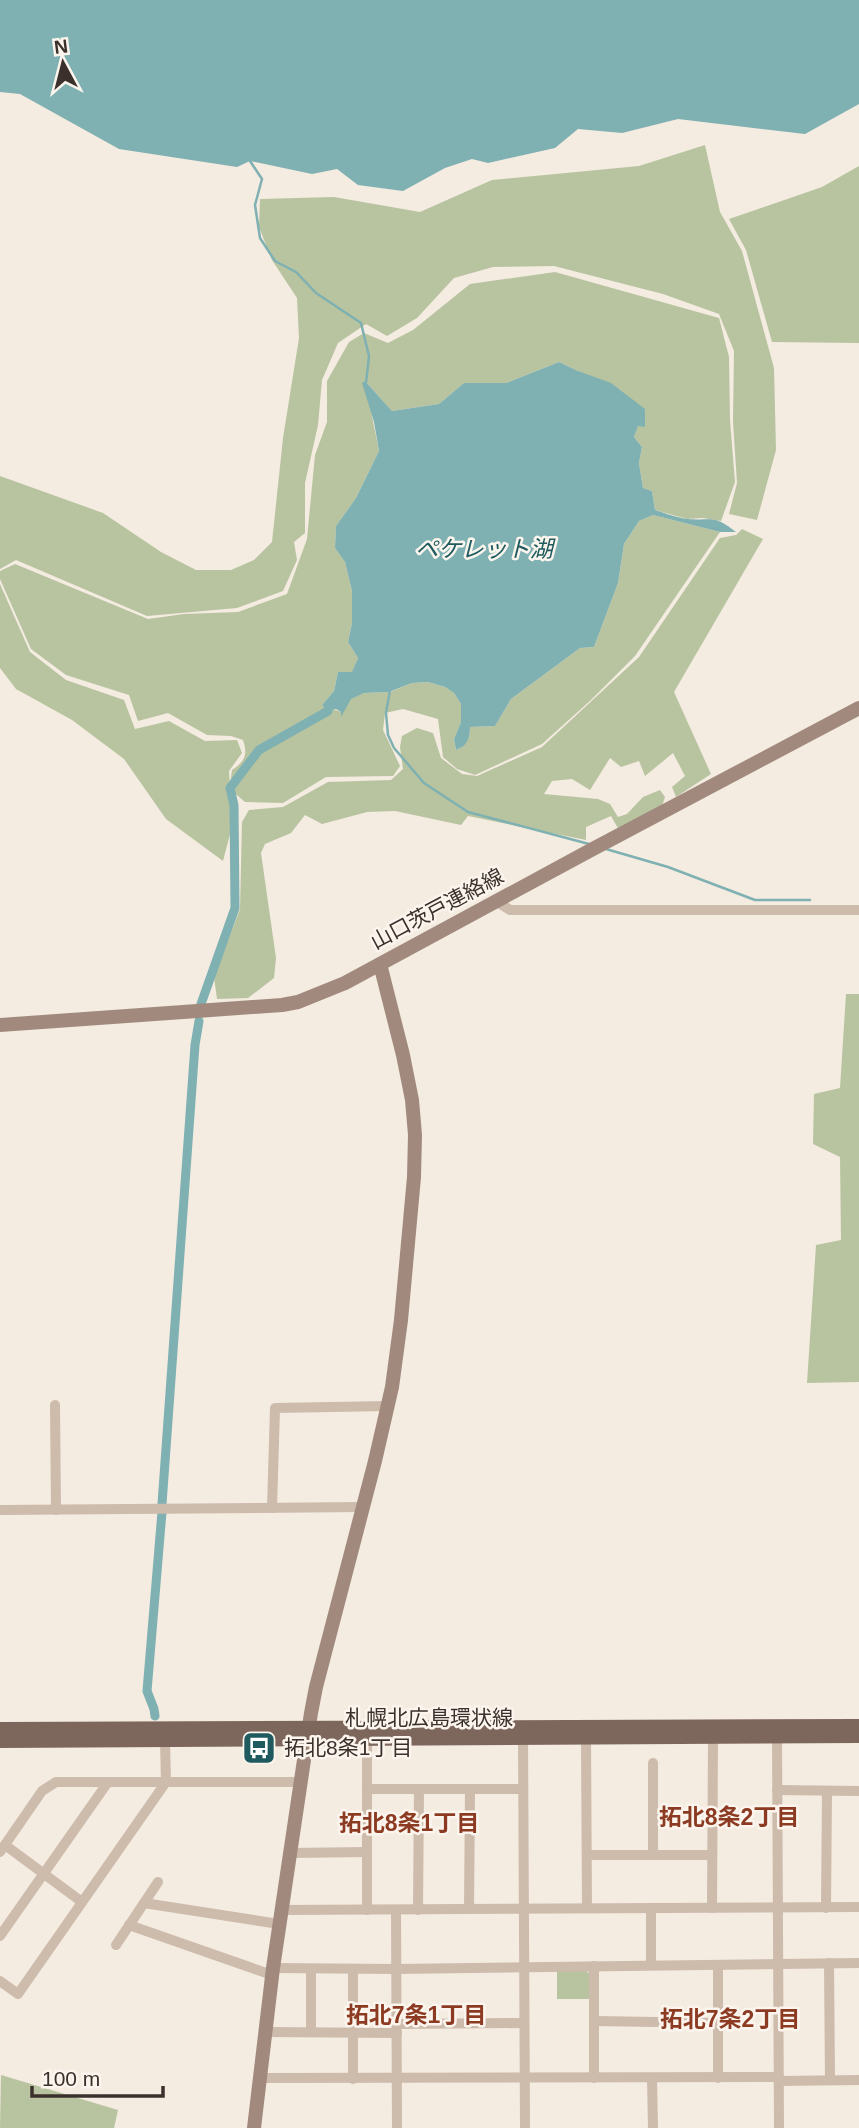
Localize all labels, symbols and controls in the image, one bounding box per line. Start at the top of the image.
north arrow [28,28,98,98]
text: N [53,35,69,58]
water label: ペケレット湖 [415,536,556,562]
street label: 山口茨戸連絡線 [366,864,507,953]
street label: 札幌北広島環状線 [345,1706,513,1729]
bus stop icon: 拓北8条1丁目 [240,1729,278,1767]
place label: 拓北8条1丁目 [284,1736,412,1759]
district label: 拓北8条2丁目 [659,1804,799,1830]
district label: 拓北8条1丁目 [339,1810,479,1836]
district label: 拓北7条1丁目 [346,2002,486,2028]
district label: 拓北7条2丁目 [660,2006,800,2032]
scale bar [32,2054,163,2098]
text: 100 m [42,2067,100,2090]

